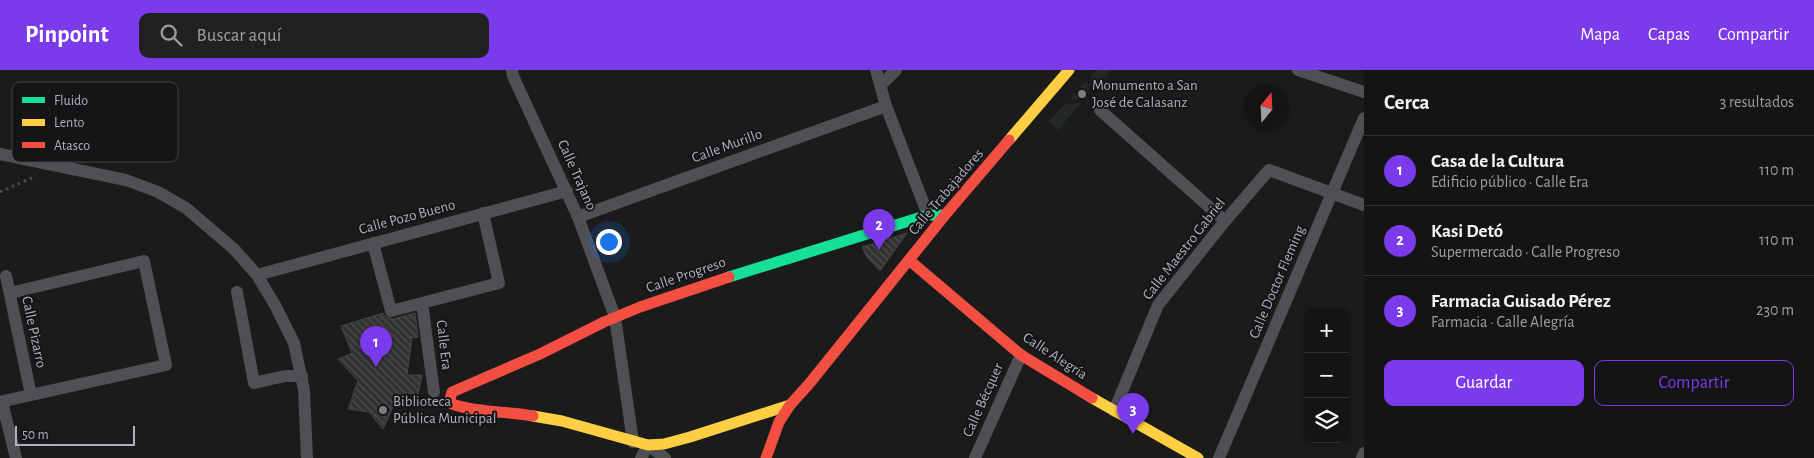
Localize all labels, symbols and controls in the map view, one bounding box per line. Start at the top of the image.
search box [139,13,489,58]
icon: search [157,21,185,49]
text: Pinpoint [25,23,109,47]
text: Buscar aquí [197,26,281,45]
text: Mapa [1580,26,1620,44]
text: Capas [1648,26,1690,44]
text: Compartir [1718,26,1789,44]
place label: Monumento a San José de Calasanz [1092,78,1198,110]
legend [12,82,178,162]
north arrow [1244,85,1289,130]
marker: Monumento a San José de Calasanz [1076,88,1088,100]
text: Cerca [1384,92,1430,113]
text: Fluido [54,94,88,108]
text: 3 resultados [1720,94,1794,110]
text: Lento [54,116,85,130]
street label: Calle Murillo [690,126,764,166]
street label: Calle Trajano [555,138,599,212]
text: Atasco [54,139,90,153]
street label: Calle Trabajadores [906,146,986,238]
text: Casa de la Cultura [1431,152,1564,171]
text: 1 [1397,162,1403,178]
text: 110 m [1759,162,1794,178]
text: Edificio público · Calle Era [1431,174,1589,190]
street label: Calle Maestro Gabriel [1140,195,1228,303]
street label: Calle Pozo Bueno [357,197,457,237]
pin: 2 [863,209,895,250]
text: Kasi Detó [1431,222,1503,241]
street label: Calle Doctor Fleming [1246,223,1308,341]
your location [596,229,622,255]
text: 2 [1396,232,1404,248]
text: 110 m [1759,232,1794,248]
text: Supermercado · Calle Progreso [1431,244,1620,260]
street label: Calle Progreso [644,254,728,296]
text: Farmacia Guisado Pérez [1431,292,1611,311]
street label: Calle Pizarro [19,295,49,369]
text: 3 [1397,302,1403,318]
text: 230 m [1756,302,1794,318]
map controls [1304,308,1349,443]
button: + [1304,308,1349,353]
text: Farmacia · Calle Alegría [1431,314,1575,330]
street label: Calle Era [433,319,455,371]
pin: 1 [360,326,392,367]
street label: Calle Alegría [1020,330,1090,382]
button: − [1304,353,1349,398]
button: Guardar [1384,360,1584,406]
button: Compartir [1594,360,1794,406]
street label: Calle Bécquer [960,361,1006,439]
pin: 3 [1117,393,1149,434]
place label: Biblioteca Pública Municipal [393,394,496,426]
button: layers [1304,398,1349,443]
marker: Biblioteca Pública Municipal [377,404,389,416]
scale bar [15,423,135,446]
text: 50 m [22,428,49,442]

